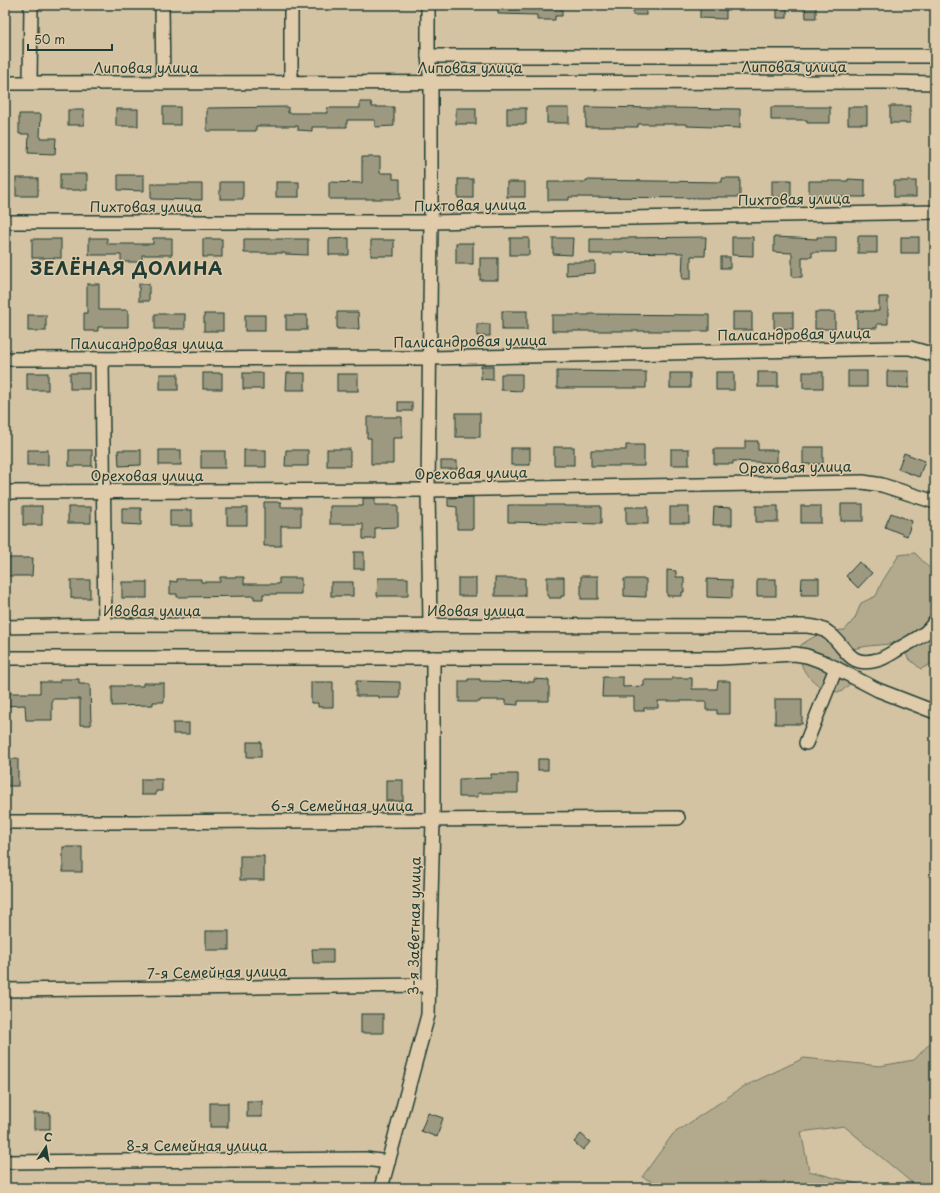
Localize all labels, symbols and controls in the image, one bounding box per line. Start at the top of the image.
scale bar [28,26,112,52]
text: 50 m [34,30,65,48]
street label: Липовая улица [741,56,847,77]
street label: Липовая улица [93,57,199,78]
street label: Липовая улица [417,57,523,78]
street label: Пихтовая улица [738,188,851,210]
street label: Пихтовая улица [414,194,527,216]
street label: Пихтовая улица [90,196,202,217]
district label: ЗЕЛЁНАЯ ДОЛИНА [30,254,223,281]
street label: Палисандровая улица [717,322,871,346]
street label: Палисандровая улица [393,329,547,353]
street label: Палисандровая улица [70,333,224,354]
street label: Ореховая улица [738,456,852,478]
street label: Ореховая улица [414,462,528,484]
street label: Ореховая улица [90,465,204,486]
street label: Ивовая улица [103,600,201,621]
street label: Ивовая улица [427,600,525,621]
street label: 6-я Семейная улица [271,795,414,816]
street label: 3-я Заветная улица [402,856,426,996]
street label: 7-я Семейная улица [147,960,288,984]
north arrow [26,1127,66,1167]
text: С [42,1128,54,1146]
street label: 8-я Семейная улица [126,1135,268,1156]

